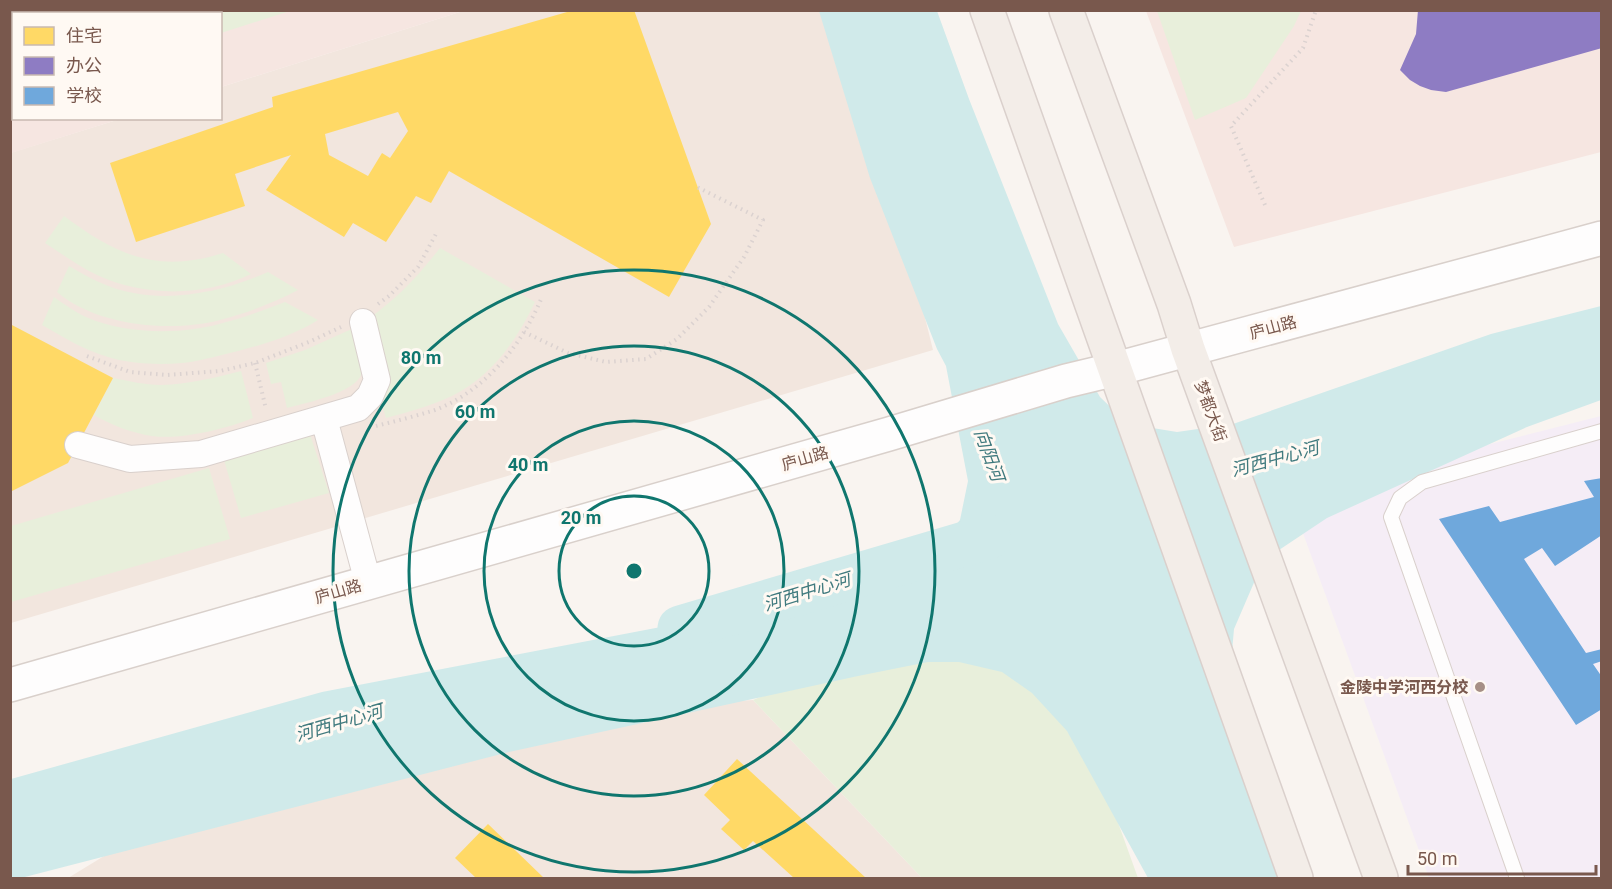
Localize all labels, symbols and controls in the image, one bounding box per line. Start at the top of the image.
legend [12,12,222,120]
text: 住宅 [66,25,102,46]
text: 办公 [66,55,102,76]
text: 学校 [66,85,102,106]
street label: 庐山路 [1247,312,1299,343]
text: 80 m [401,347,441,368]
street label: 梦都大街 [1191,378,1230,444]
text: 60 m [455,401,495,422]
water label: 向阳河 [970,426,1010,487]
water label: 河西中心河 [1229,436,1324,480]
street label: 庐山路 [779,443,831,474]
text: 40 m [508,454,548,475]
text: 20 m [561,507,601,528]
centre of rings [624,561,644,581]
water label: 河西中心河 [761,567,856,615]
street label: 庐山路 [312,576,364,607]
place label: 金陵中学河西分校 [1340,678,1469,697]
marker: 金陵中学河西分校 [1473,680,1487,694]
water label: 河西中心河 [293,699,388,745]
scale bar [1408,838,1596,876]
text: 50 m [1417,848,1457,869]

